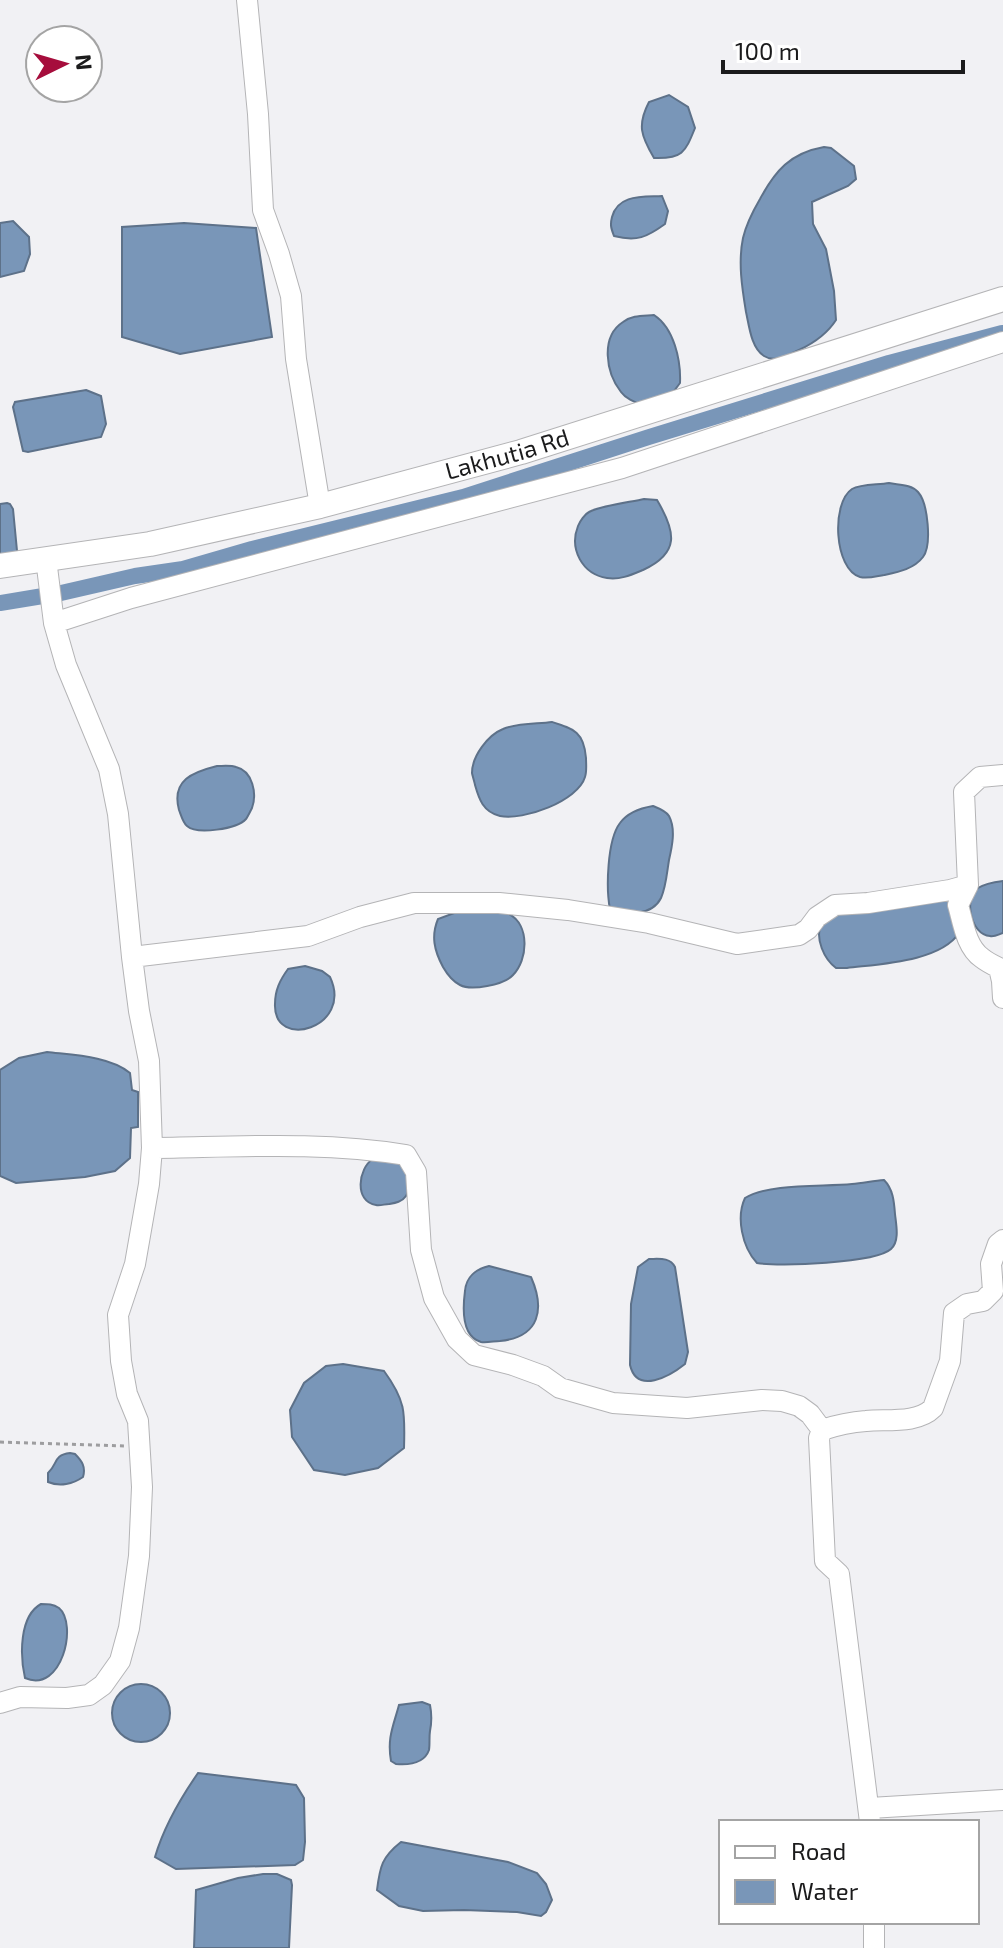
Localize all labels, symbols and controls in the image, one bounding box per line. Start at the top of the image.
north arrow [24,24,104,104]
scale bar [723,24,963,74]
text: 100 m [735,36,800,65]
text: N [71,53,99,71]
street label: Lakhutia Rd [442,422,572,485]
legend [719,1820,979,1924]
text: Road [791,1836,846,1865]
text: Water [791,1876,859,1905]

